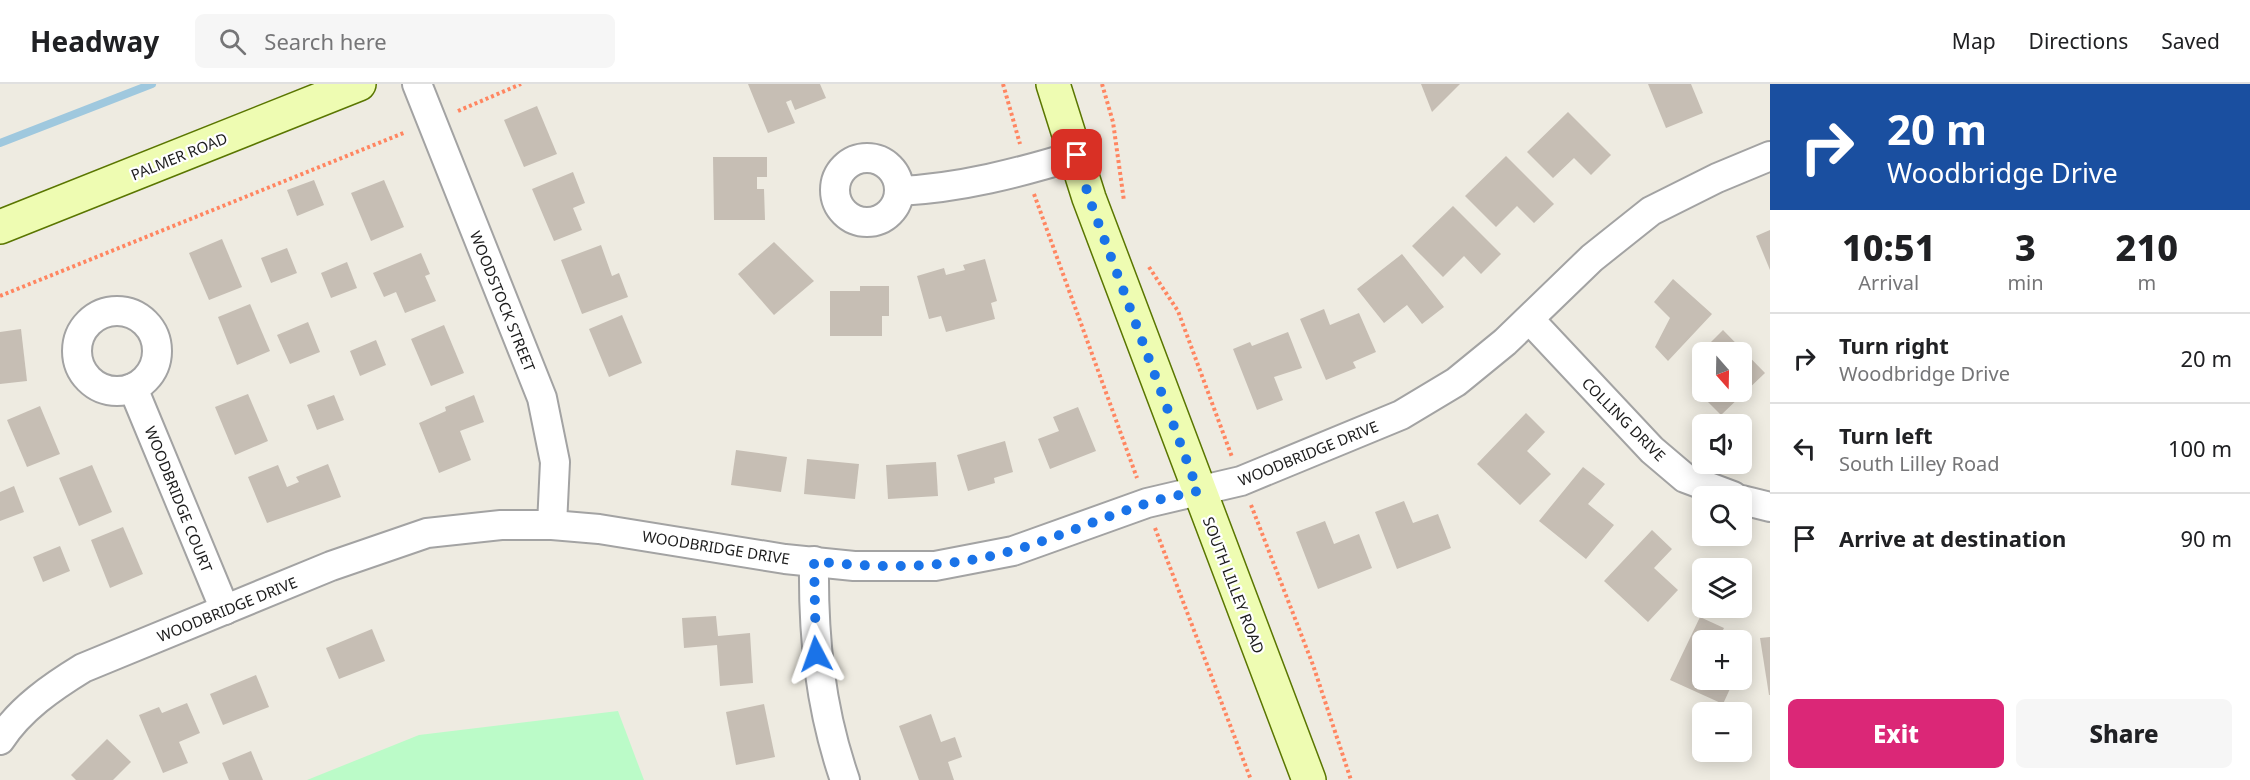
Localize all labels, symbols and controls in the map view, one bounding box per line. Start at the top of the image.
search box [195,14,615,68]
text: Headway [30,22,159,60]
icon: search [216,25,249,58]
text: Search here [264,26,387,56]
text: Map [1952,27,1996,55]
text: Directions [2029,27,2128,55]
text: Saved [2161,27,2220,55]
text: 20 m [1887,100,1987,157]
icon: right [1788,108,1866,186]
street label: PALMER ROAD [128,128,230,184]
pin [1051,129,1102,180]
icon: arrive [1060,138,1093,171]
text: Woodbridge Drive [1887,154,2118,191]
text: 10:51 [1842,223,1935,272]
text: 3 [2015,223,2036,272]
text: 210 [2116,223,2178,272]
street label: WOODSTOCK STREET [466,228,541,375]
text: Arrival [1858,269,1919,296]
text: min [2007,269,2044,296]
text: m [2137,269,2156,296]
text: Turn right [1839,330,1949,360]
north arrow [1692,342,1752,402]
map controls [1692,342,1752,762]
icon: right [1788,342,1821,375]
text: 20 m [2181,343,2232,373]
text: Woodbridge Drive [1839,360,2010,387]
street label: COLLING DRIVE [1578,373,1670,465]
button: sound [1692,414,1752,474]
street label: WOODBRIDGE DRIVE [1235,416,1381,490]
text: Turn left [1839,420,1933,450]
street label: WOODBRIDGE COURT [141,423,218,576]
icon: left [1788,432,1821,465]
text: 100 m [2168,433,2232,463]
text: South Lilley Road [1839,450,2000,477]
button: search [1692,486,1752,546]
street label: SOUTH LILLEY ROAD [1199,514,1269,656]
icon: arrive [1788,522,1821,555]
text: Arrive at destination [1839,523,2066,553]
text: 90 m [2181,523,2232,553]
street label: WOODBRIDGE DRIVE [641,525,791,569]
button: layers [1692,558,1752,618]
street label: WOODBRIDGE DRIVE [154,572,300,646]
position arrow [784,622,848,686]
button: + [1692,630,1752,690]
button: Exit [1788,699,2004,768]
button: Share [2016,699,2232,768]
button: − [1692,702,1752,762]

